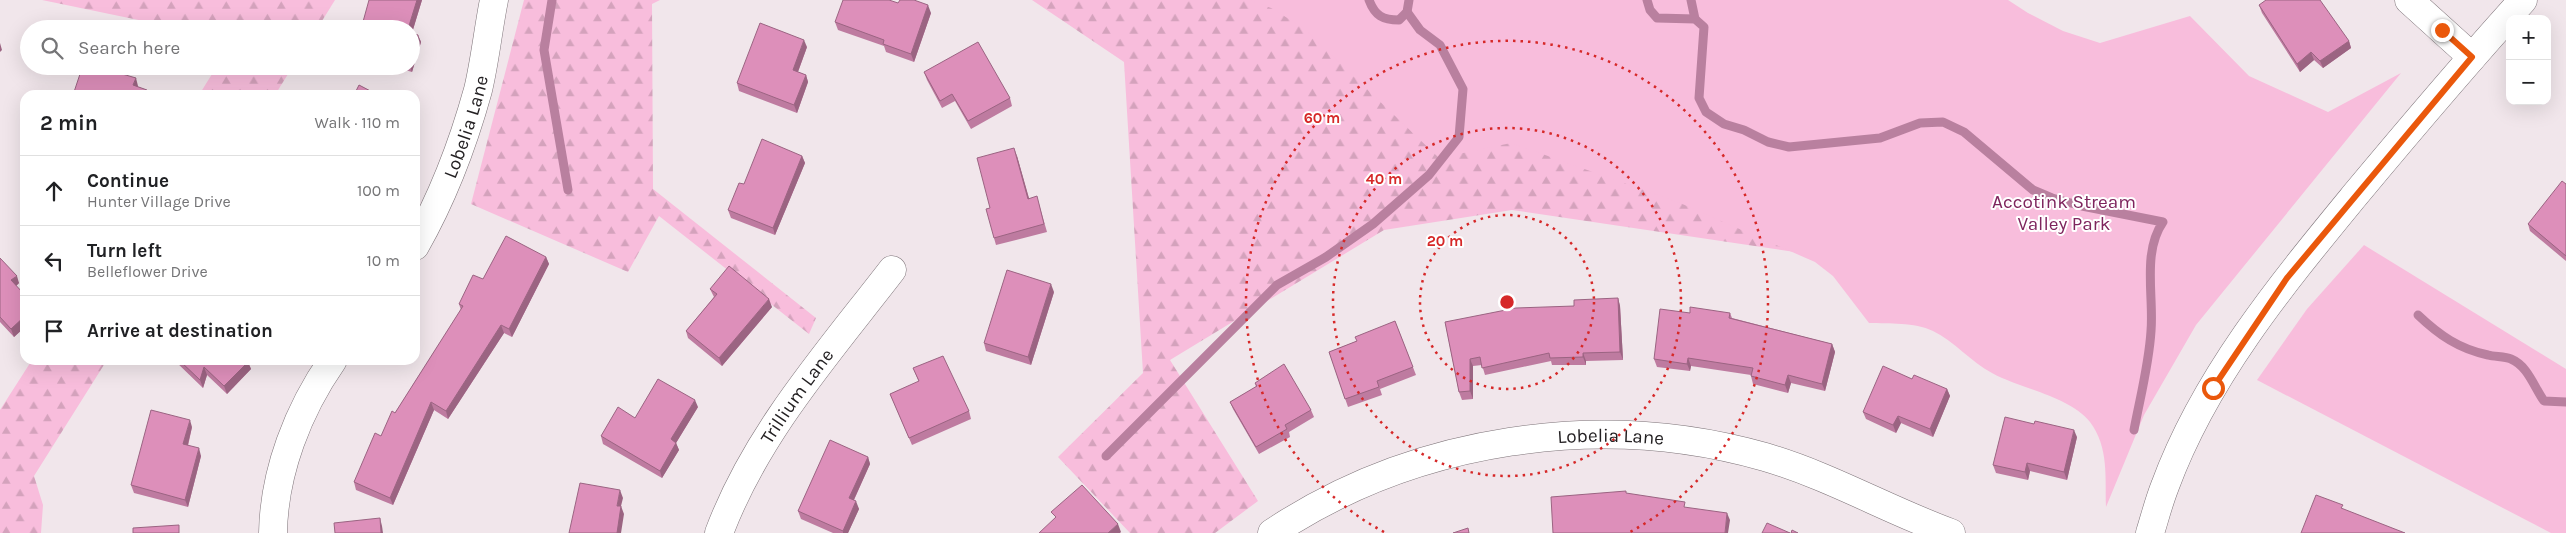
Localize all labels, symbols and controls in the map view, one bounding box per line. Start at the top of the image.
map controls [2506,15,2551,105]
button: + [2506,15,2551,60]
route end [2431,19,2454,42]
search box [20,20,420,75]
icon: search [38,34,66,62]
text: Search here [78,37,180,59]
button: − [2506,60,2551,105]
street label: Lobelia Lane [439,74,493,182]
text: 60 m [1304,109,1340,127]
text: 2 min [40,111,98,135]
text: Walk · 110 m [315,113,400,132]
text: Continue [87,170,169,192]
text: 40 m [1366,170,1402,188]
icon: ahead [40,177,68,205]
text: 100 m [357,181,400,200]
park label: Accotink Stream Valley Park [1992,191,2136,235]
text: Hunter Village Drive [87,192,231,211]
text: 20 m [1427,232,1463,250]
text: Turn left [87,240,162,262]
icon: left [40,247,68,275]
text: 10 m [366,251,400,270]
text: Belleflower Drive [87,262,208,281]
centre of rings [1498,293,1516,311]
icon: arrive [40,317,68,345]
text: Arrive at destination [87,320,273,342]
street label: Trillium Lane [756,345,838,448]
route start [2202,377,2225,400]
street label: Lobelia Lane [1557,425,1665,450]

